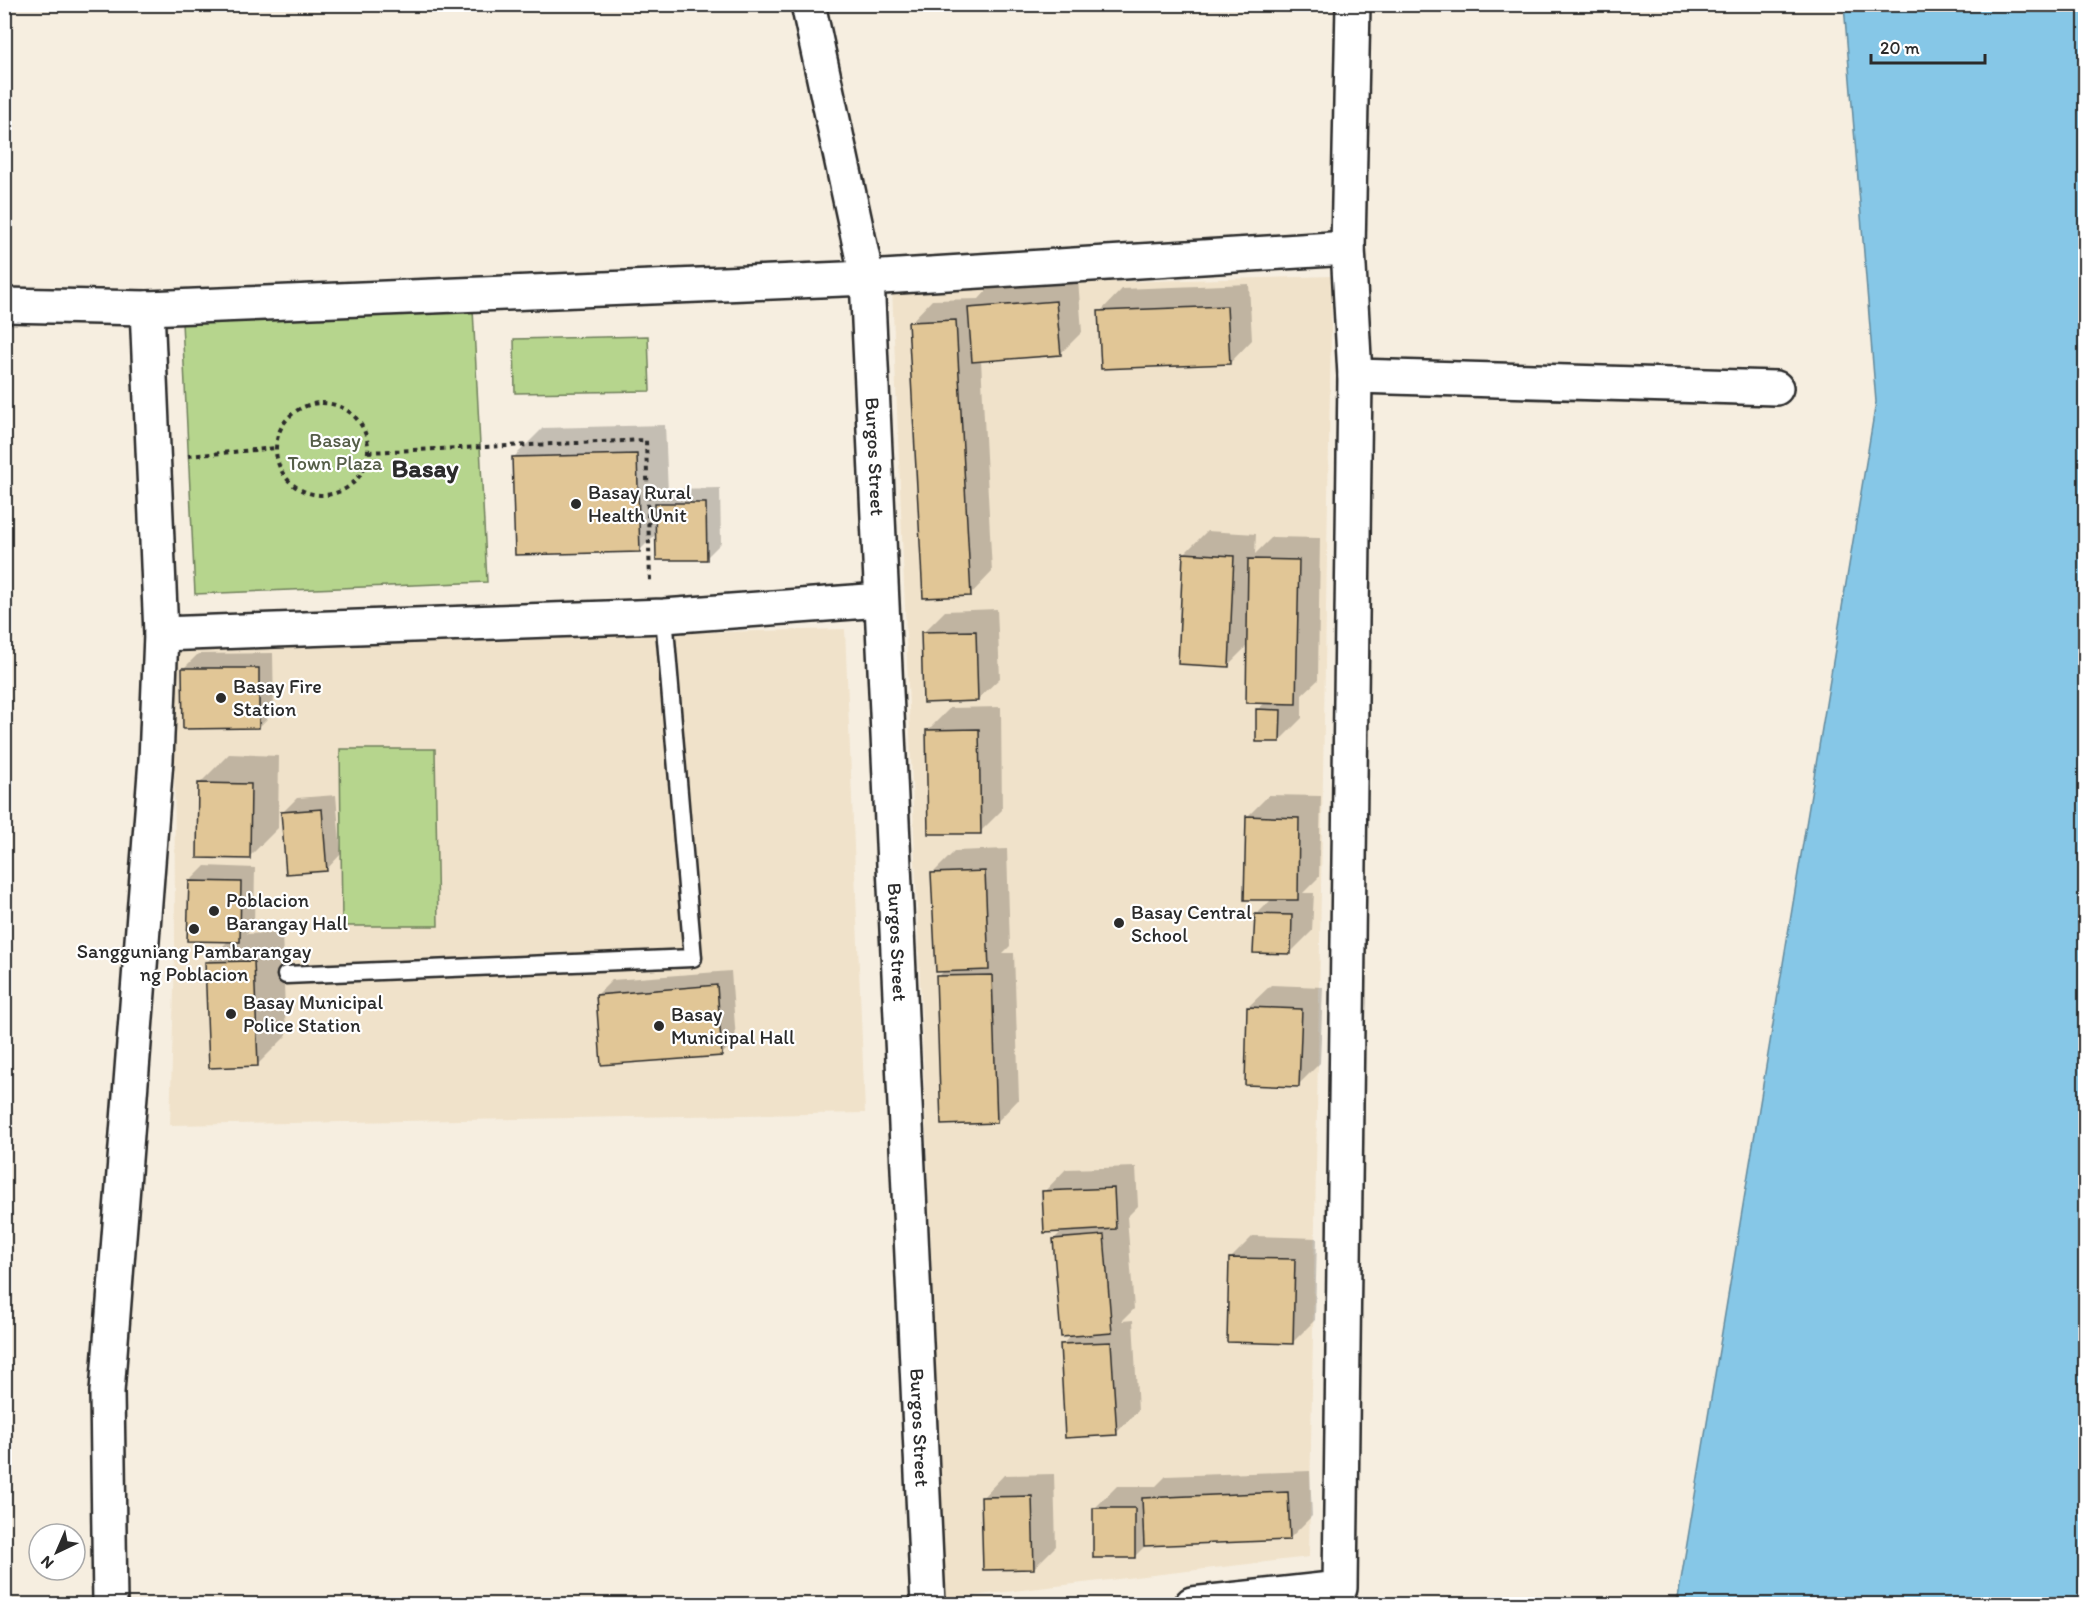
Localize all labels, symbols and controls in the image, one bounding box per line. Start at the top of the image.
scale bar [1871,27,1985,65]
text: 20 m [1880,37,1920,59]
street label: Burgos Street [860,397,890,516]
park label: Basay Town Plaza [288,428,383,475]
district label: Basay [392,452,459,484]
place label: Basay Rural Health Unit [588,480,692,527]
marker: Basay Rural Health Unit [569,497,583,511]
place label: Basay Fire Station [233,674,322,721]
marker: Basay Fire Station [214,691,228,705]
street label: Burgos Street [883,882,912,1002]
place label: Poblacion Barangay Hall [226,888,348,935]
place label: Basay Central School [1131,900,1252,947]
marker: Poblacion Barangay Hall [207,904,221,918]
marker: Basay Central School [1112,916,1126,930]
marker: Sangguniang Pambarangay ng Poblacion [187,922,201,936]
place label: Sangguniang Pambarangay ng Poblacion [77,939,312,986]
place label: Basay Municipal Police Station [243,990,383,1037]
place label: Basay Municipal Hall [671,1002,795,1049]
marker: Basay Municipal Police Station [224,1007,238,1021]
marker: Basay Municipal Hall [652,1019,666,1033]
street label: Burgos Street [905,1368,935,1487]
north arrow [27,1522,87,1582]
text: N [36,1552,57,1573]

